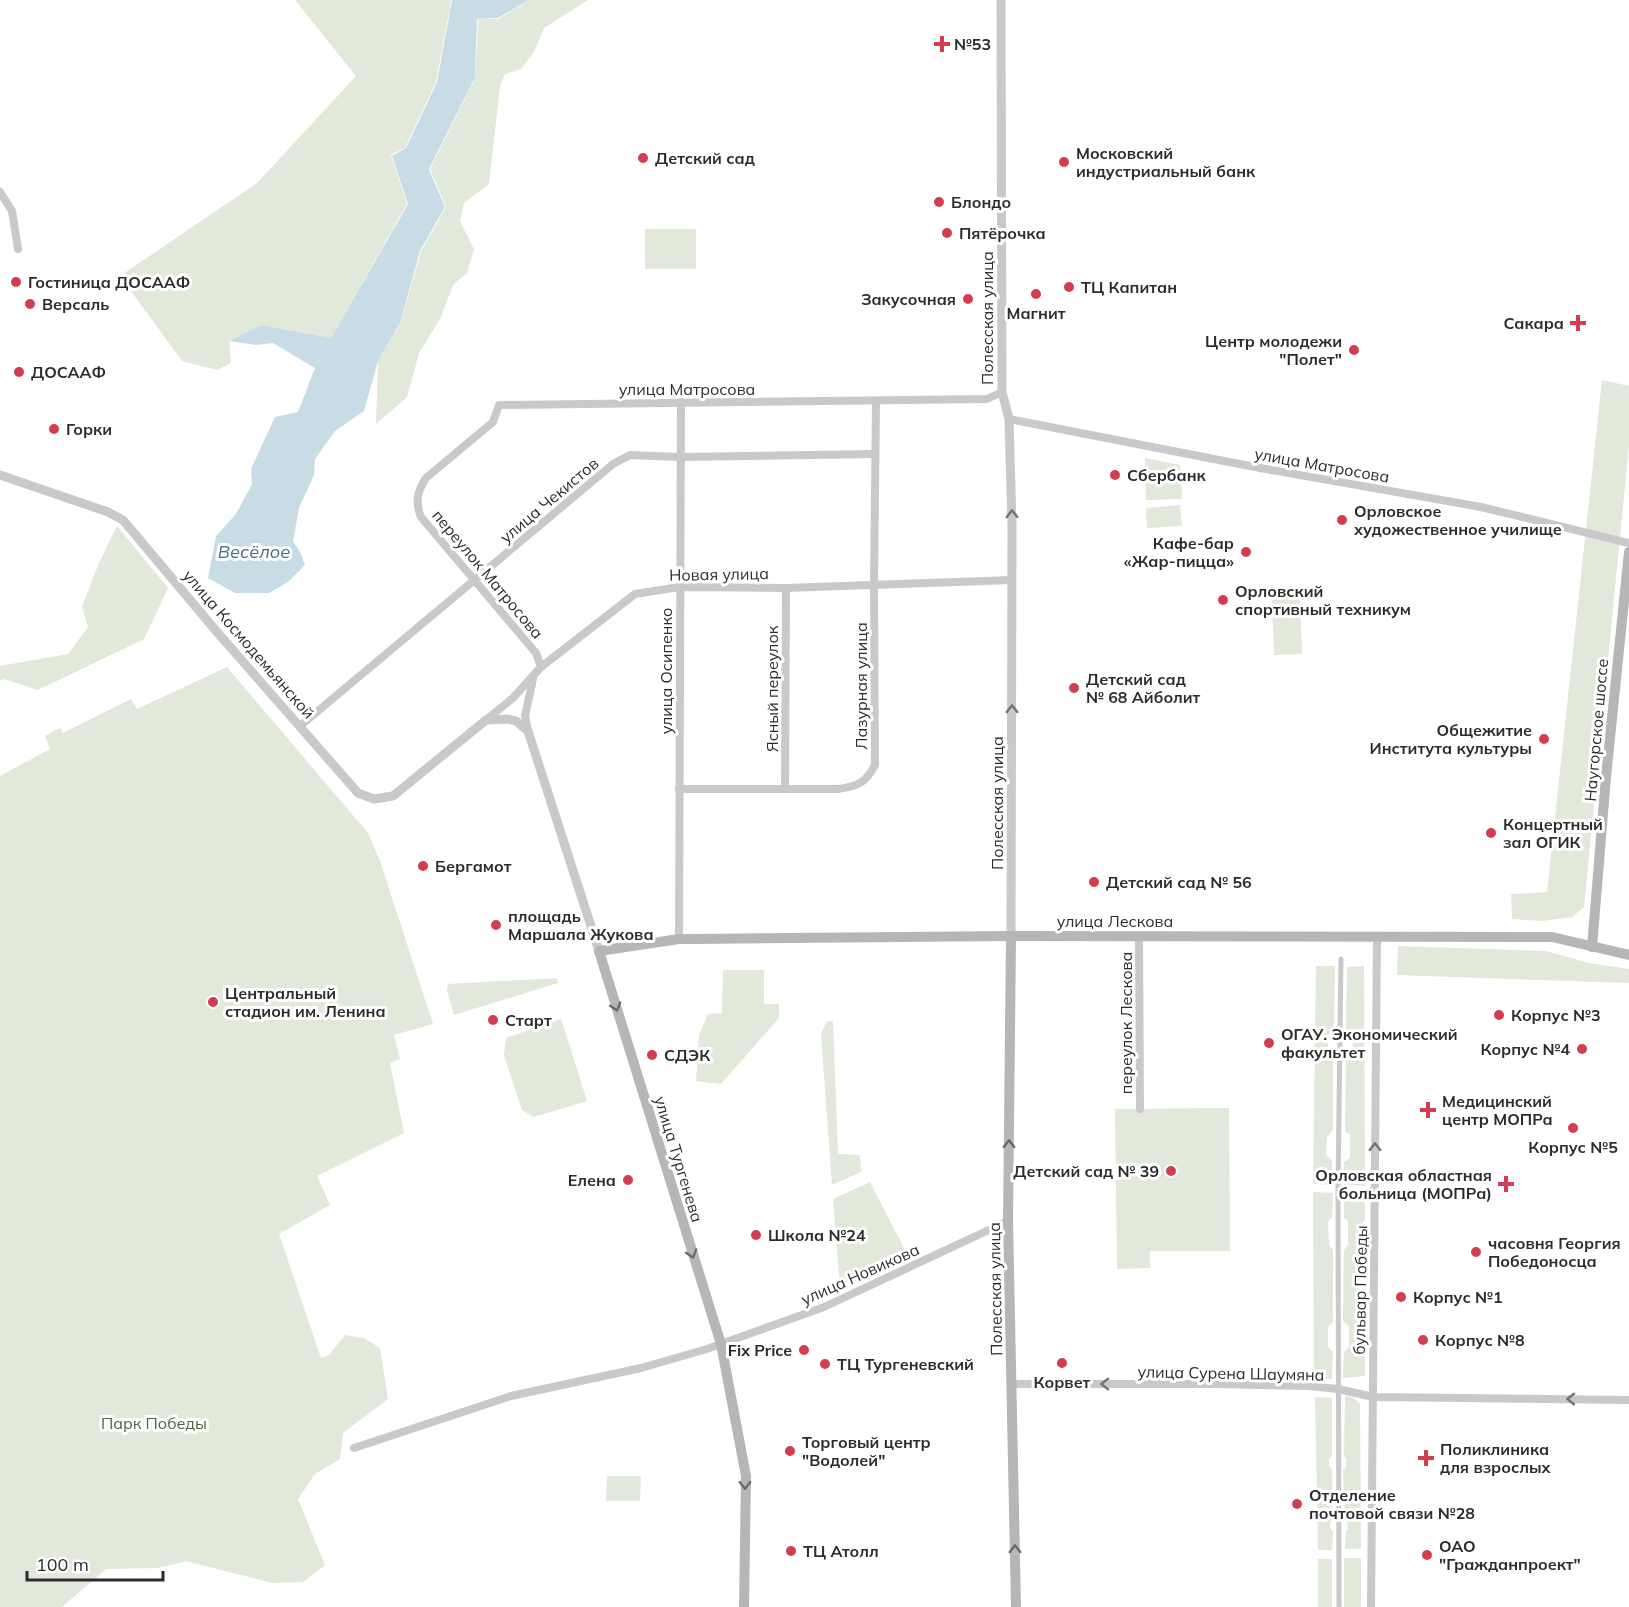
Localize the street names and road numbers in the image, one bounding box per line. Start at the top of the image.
street label: Полесская улица [977,251,997,385]
street label: улица Матросова [619,379,755,399]
street label: улица Матросова [1253,443,1391,487]
street label: улица Чекистов [496,453,602,547]
street label: переулок Матросова [428,505,548,643]
street label: Новая улица [669,563,769,585]
street label: улица Космодемьянской [179,565,319,723]
street label: улица Осипенко [656,608,676,734]
street label: Лазурная улица [851,622,871,750]
street label: Ясный переулок [762,625,782,752]
street label: Наугорское шоссе [1580,658,1612,802]
street label: Полесская улица [987,736,1007,870]
street label: улица Лескова [1057,911,1173,931]
street label: переулок Лескова [1116,952,1136,1094]
street label: улица Тургенева [650,1094,708,1224]
street label: Полесская улица [984,1222,1006,1356]
street label: бульвар Победы [1349,1225,1371,1355]
street label: улица Новикова [798,1239,922,1309]
street label: улица Сурена Шаумяна [1137,1361,1325,1385]

